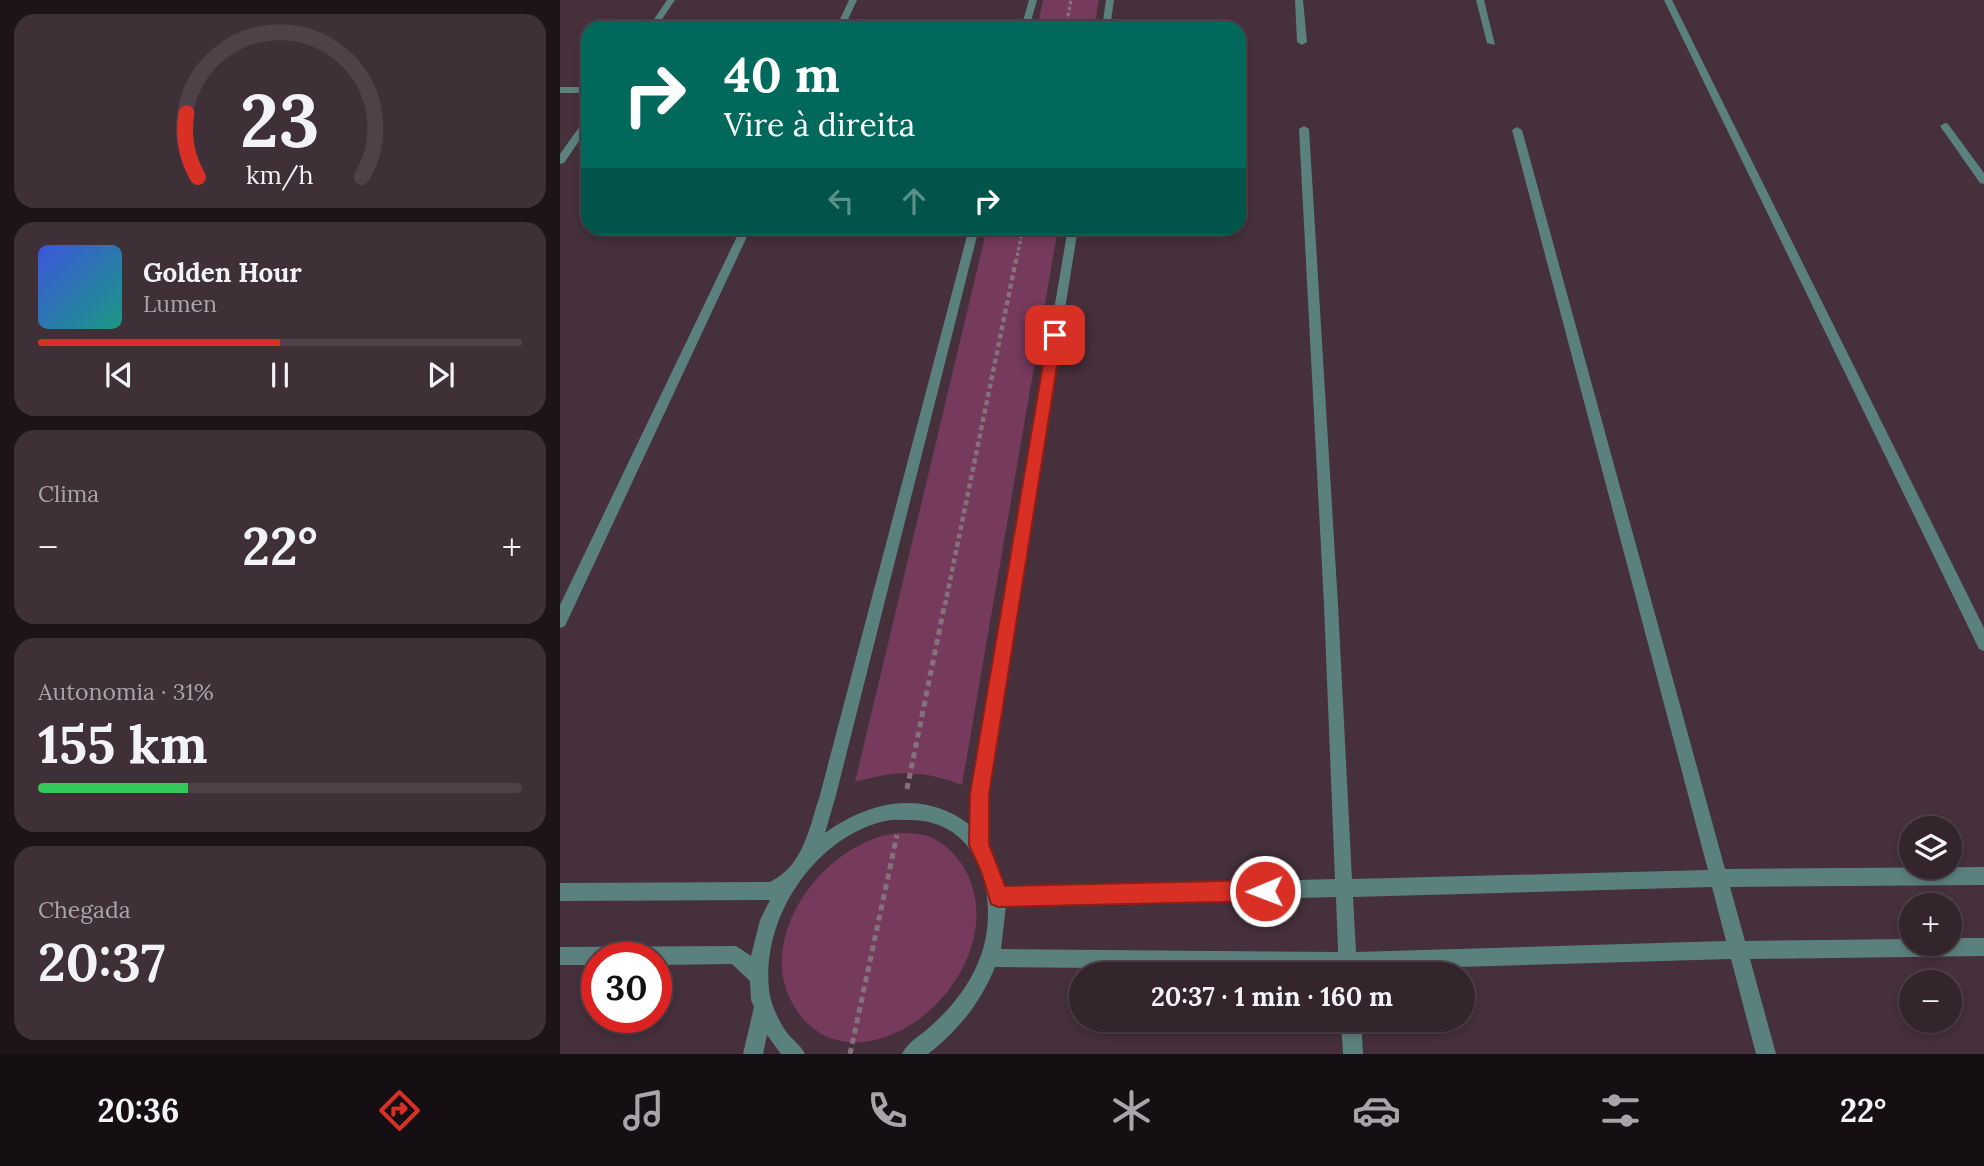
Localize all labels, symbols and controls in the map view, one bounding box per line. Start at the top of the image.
text: 40 m [724,43,840,105]
icon: right [609,49,700,140]
text: 23 [240,74,320,167]
text: Vire à direita [724,104,915,145]
text: km/h [246,159,314,191]
icon: left [822,182,860,220]
icon: ahead [895,182,933,220]
icon: right [968,182,1006,220]
text: Golden Hour [143,256,302,289]
text: Lumen [143,289,217,318]
pin [1025,305,1085,365]
icon: arrive [1036,316,1074,354]
icon: previous [100,356,138,394]
icon: pause [261,356,299,394]
icon: next [422,356,460,394]
text: Clima [38,479,99,508]
text: 22° [242,513,318,579]
text: − [38,523,58,571]
text: + [502,523,522,571]
text: Autonomia · 31% [38,677,214,706]
text: 155 km [38,711,208,777]
map controls [1899,816,1962,1033]
button: layers [1899,816,1962,879]
position arrow [1228,854,1302,928]
button: + [1899,893,1962,956]
text: Chegada [38,895,131,924]
text: 20:37 [38,929,165,995]
speed limit sign: 30 [581,942,672,1033]
button: − [1899,970,1962,1033]
text: 20:37 · 1 min · 160 m [1151,980,1393,1013]
icon: directions [375,1086,424,1135]
icon: music [619,1086,668,1135]
icon: phone [863,1086,912,1135]
icon: climate [1107,1086,1156,1135]
icon: car [1352,1086,1401,1135]
icon: filters [1596,1086,1645,1135]
text: 20:36 [98,1090,179,1131]
text: 22° [1840,1090,1886,1131]

